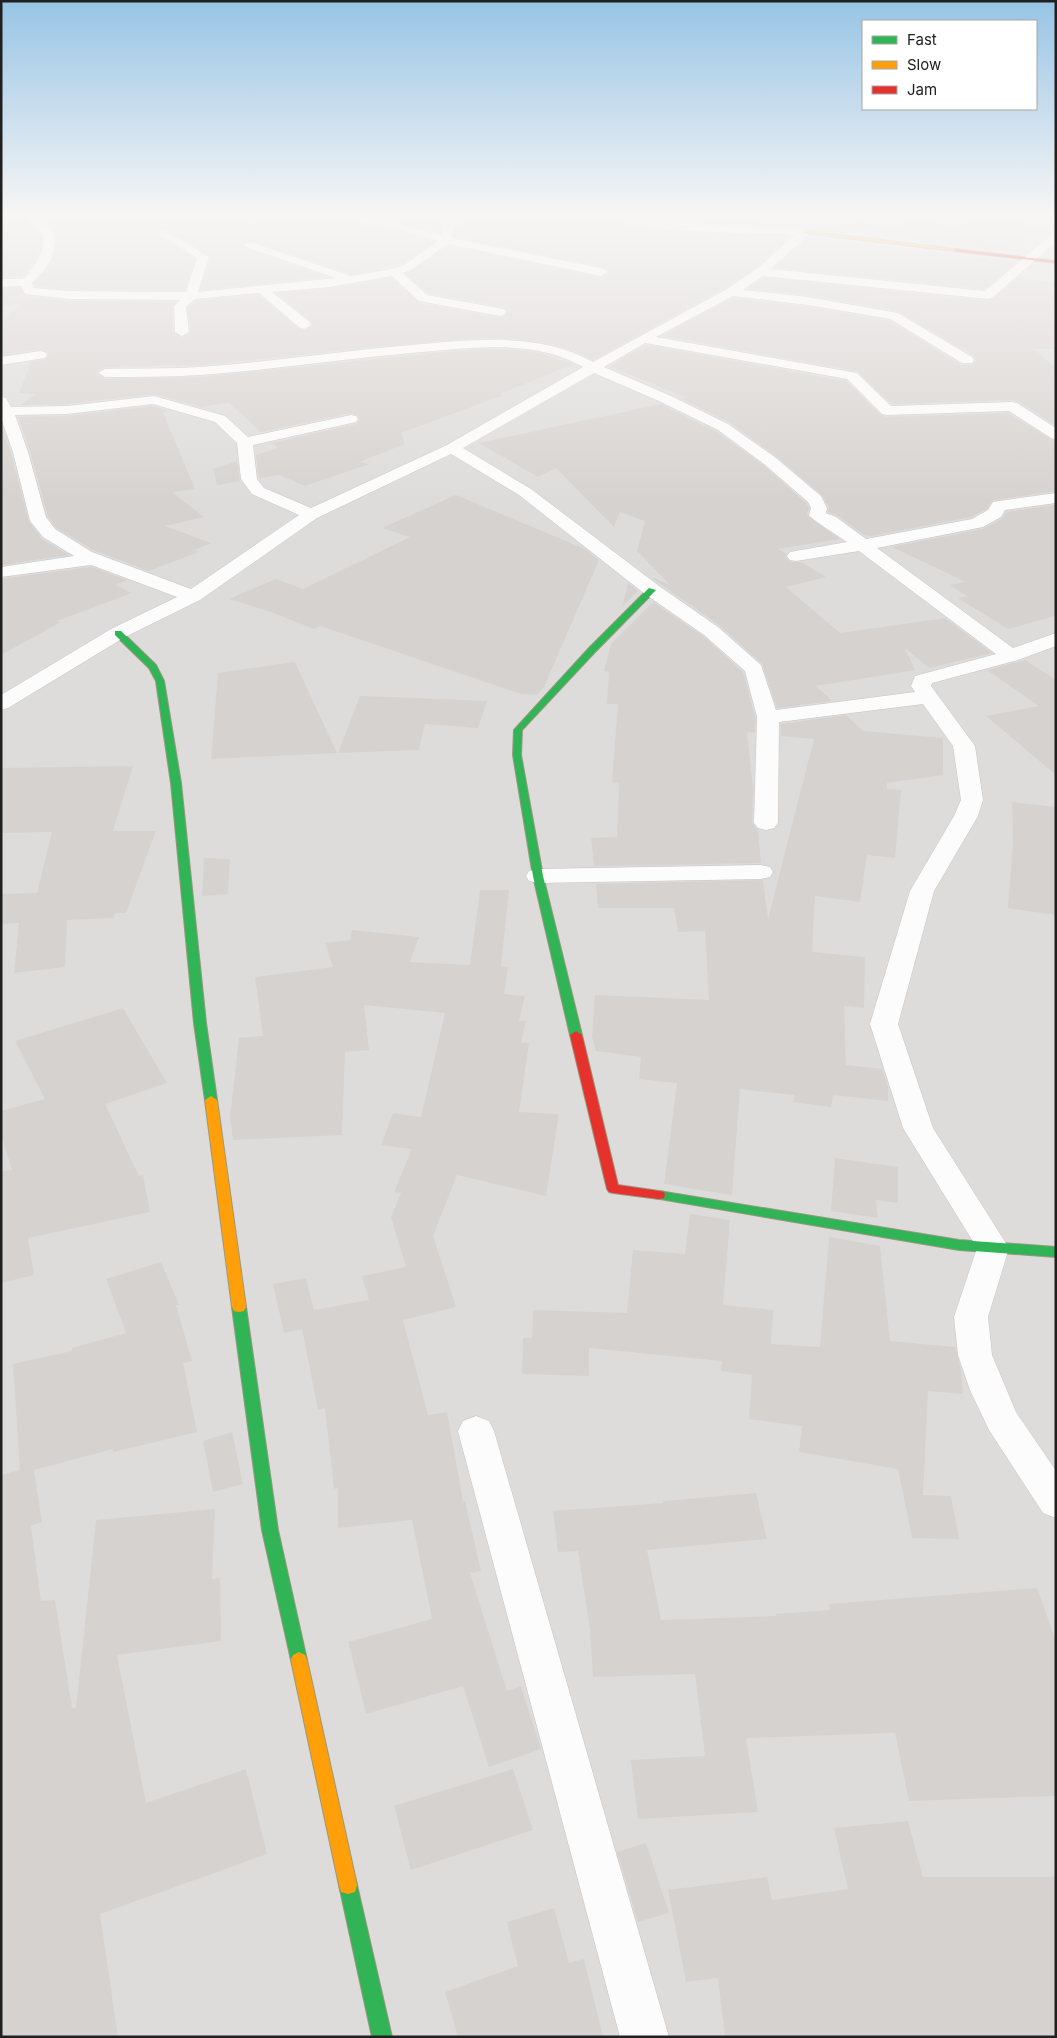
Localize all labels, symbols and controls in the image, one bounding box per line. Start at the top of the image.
legend [862,20,1037,110]
text: Fast [907,30,937,49]
text: Slow [907,55,941,74]
text: Jam [907,80,937,99]

